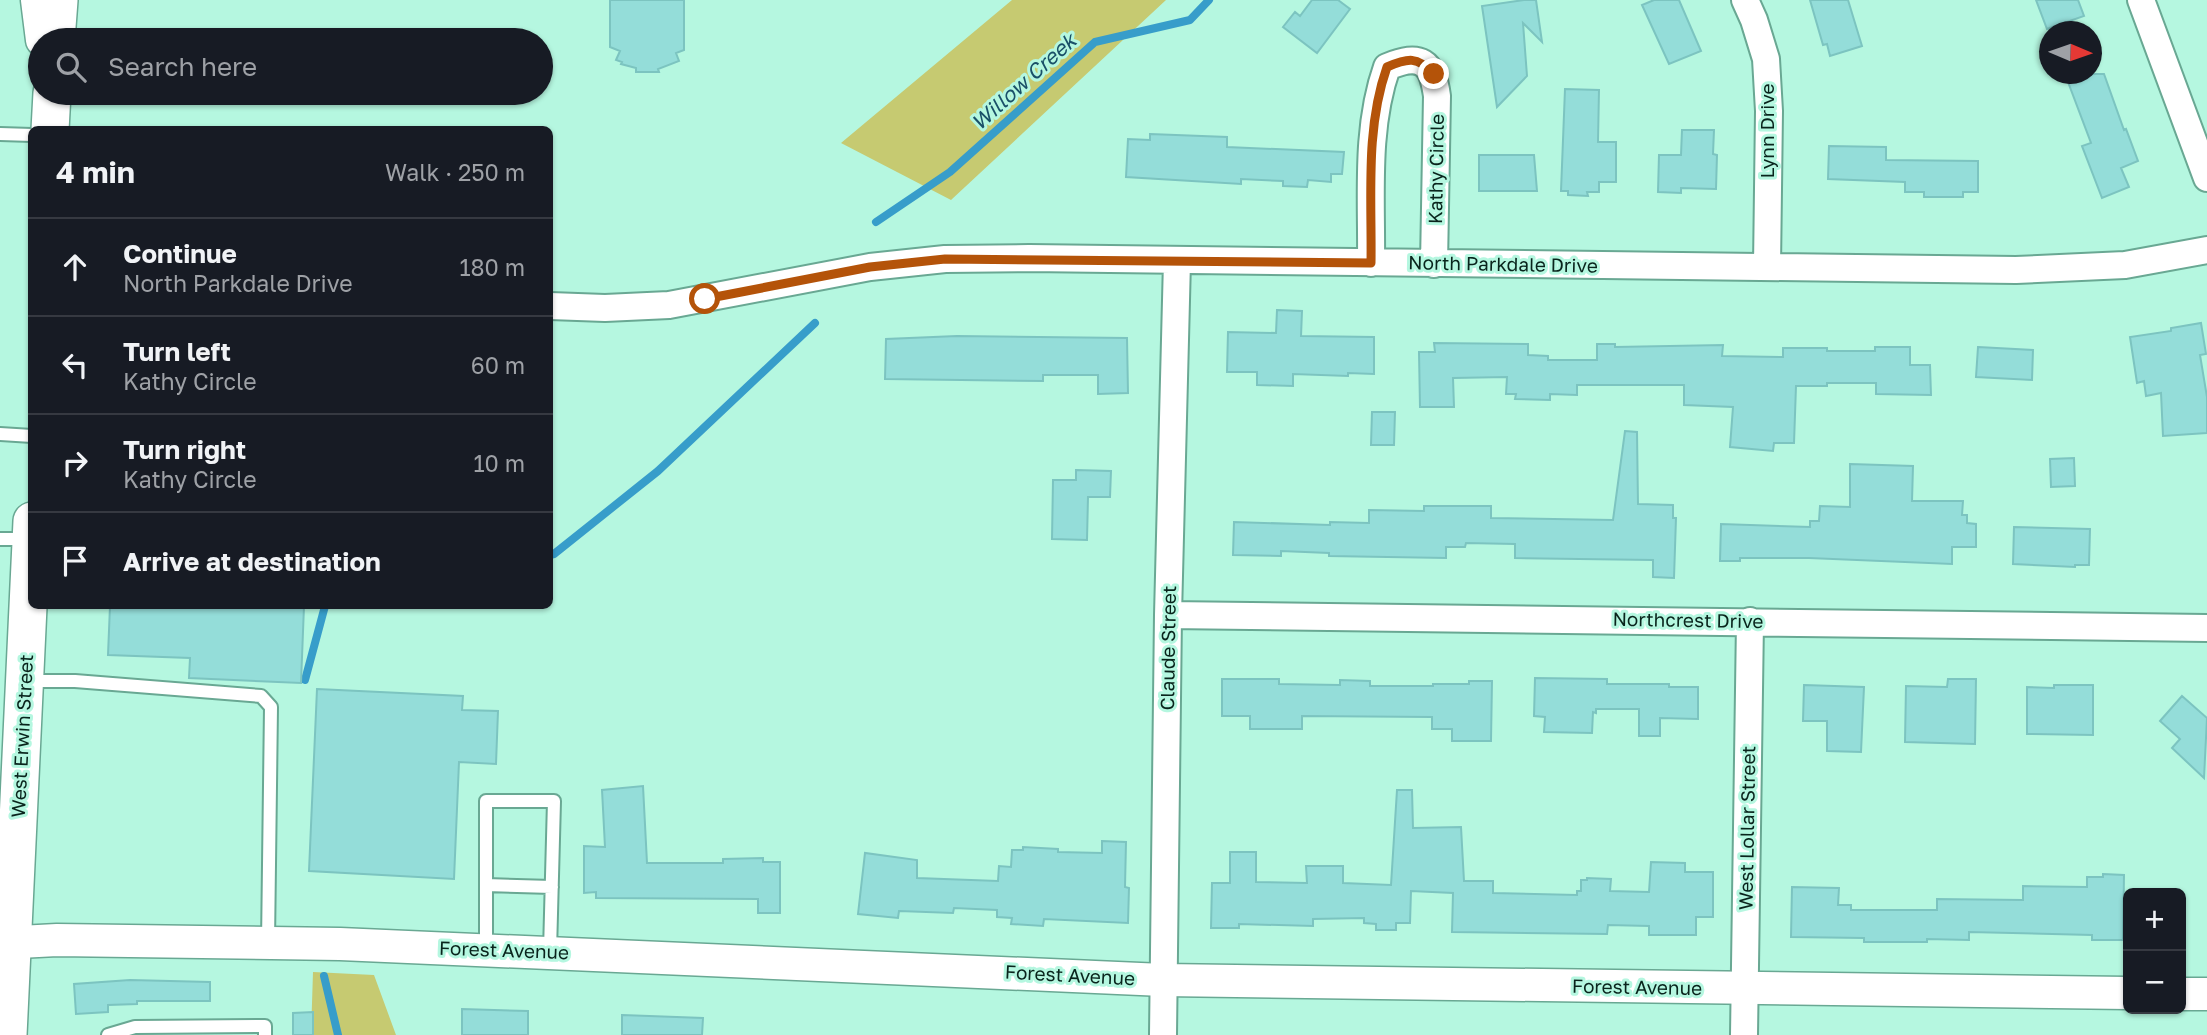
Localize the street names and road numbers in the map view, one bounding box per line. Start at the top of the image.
street label: Lynn Drive [1755,83,1778,179]
street label: Kathy Circle [1423,114,1448,224]
street label: North Parkdale Drive [1408,250,1598,277]
street label: Claude Street [1155,585,1180,711]
street label: Northcrest Drive [1612,607,1764,632]
street label: West Erwin Street [6,654,37,818]
street label: West Lollar Street [1734,746,1759,910]
street label: Forest Avenue [439,936,570,963]
street label: Forest Avenue [1004,960,1136,989]
street label: Forest Avenue [1572,974,1702,999]

